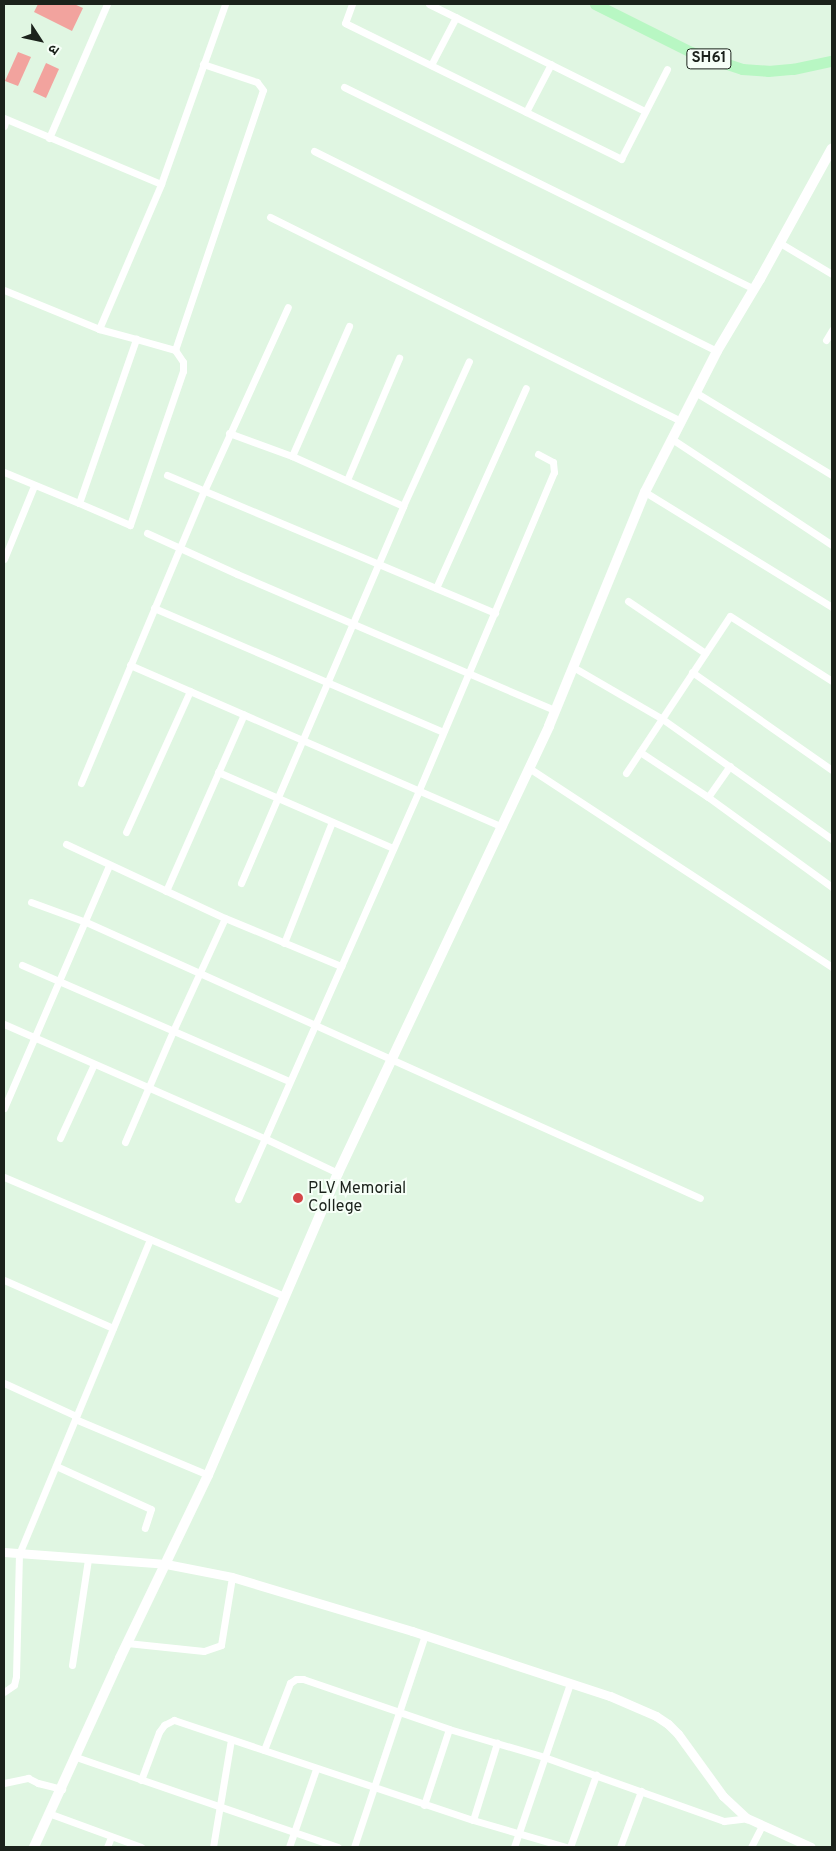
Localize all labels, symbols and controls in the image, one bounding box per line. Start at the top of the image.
north arrow [15,15,65,65]
text: उ [43,41,62,57]
road number: SH61 [685,46,733,72]
place label: PLV Memorial College [308,1179,407,1217]
marker: PLV Memorial College [292,1192,304,1204]

